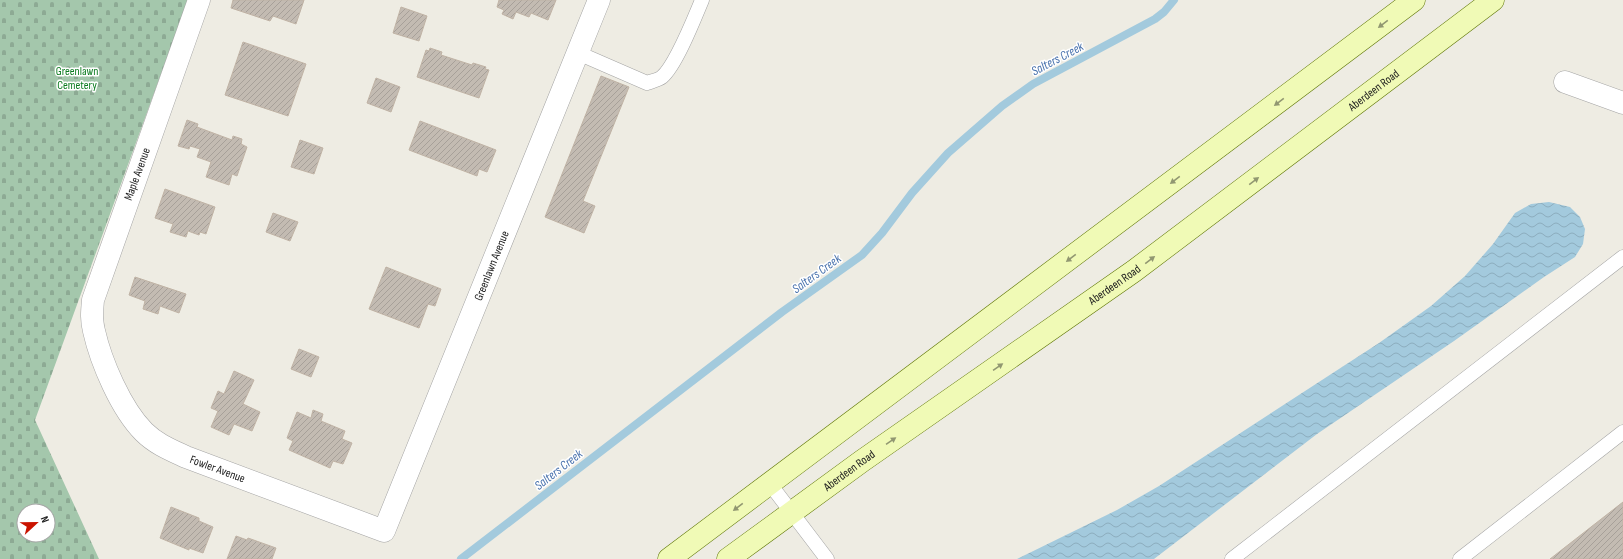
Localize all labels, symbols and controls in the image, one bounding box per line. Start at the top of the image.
one-way arrow [1377,19,1388,28]
water label: Salters Creek [1029,38,1087,79]
park label: Greenlawn Cemetery [56,64,98,93]
street label: Aberdeen Road [1345,66,1402,115]
one-way arrow [1274,98,1285,106]
street label: Maple Avenue [121,146,154,203]
one-way arrow [1170,176,1181,184]
one-way arrow [1248,177,1259,186]
street label: Greenlawn Avenue [471,229,513,303]
water label: Salters Creek [789,250,845,297]
one-way arrow [1066,254,1076,262]
one-way arrow [1144,255,1155,264]
street label: Aberdeen Road [1085,262,1144,309]
one-way arrow [993,363,1004,371]
one-way arrow [886,437,896,445]
water label: Salters Creek [531,445,587,494]
street label: Aberdeen Road [820,447,878,495]
street label: Fowler Avenue [188,452,247,486]
north arrow [16,503,56,543]
one-way arrow [733,503,744,512]
text: N [38,514,52,525]

